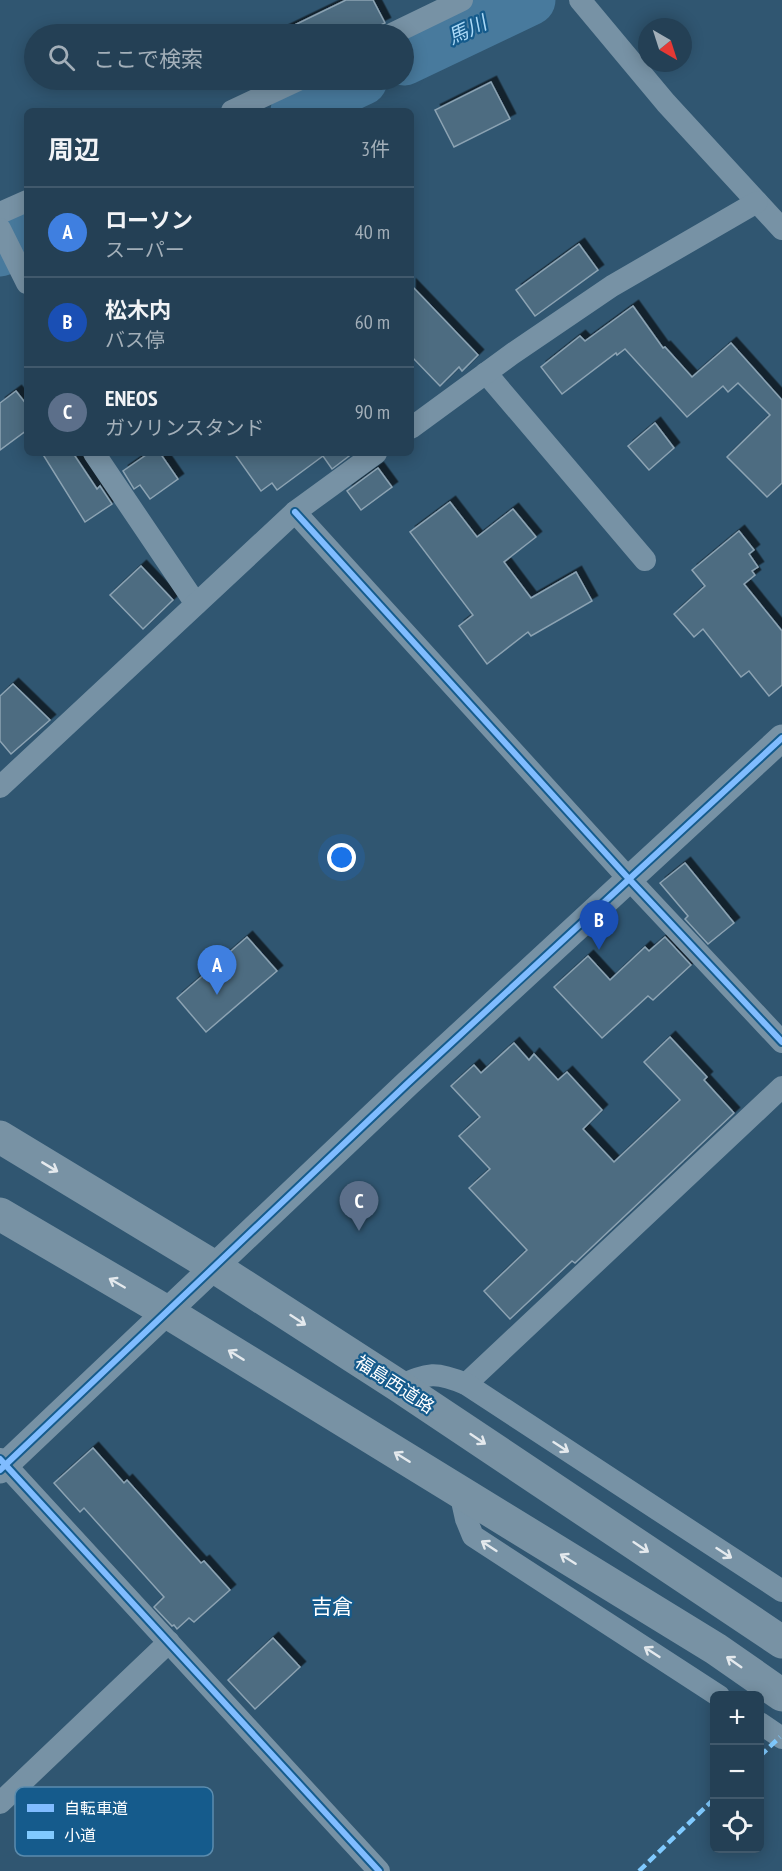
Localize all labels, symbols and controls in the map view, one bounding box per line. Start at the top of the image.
water label: 馬川 [443,9,492,50]
north arrow [638,18,692,72]
search box [24,24,414,90]
icon: search [45,41,78,74]
text: ここで検索 [93,45,203,73]
text: 周辺 [48,133,100,166]
text: 3件 [361,136,390,162]
text: ローソン [105,206,193,234]
text: A [62,219,73,245]
text: 40 m [355,219,390,245]
text: スーパー [105,237,185,263]
text: 松木内 [105,296,171,324]
text: B [63,309,72,335]
text: 60 m [355,309,390,335]
text: バス停 [105,327,165,353]
text: ENEOS [105,384,158,412]
text: C [63,399,72,425]
text: 90 m [355,399,390,425]
text: ガソリンスタンド [105,415,265,441]
your location [327,843,356,872]
pin: B [580,900,618,950]
pin: A [198,946,236,995]
one-way arrow [41,1162,58,1174]
pin: C [340,1182,378,1231]
one-way arrow [109,1276,126,1288]
one-way arrow [289,1315,306,1327]
one-way arrow [228,1348,245,1360]
street label: 福島西道路 [351,1350,439,1418]
one-way arrow [470,1433,486,1445]
one-way arrow [552,1441,569,1453]
one-way arrow [394,1450,411,1462]
one-way arrow [480,1539,497,1552]
one-way arrow [632,1541,648,1553]
one-way arrow [716,1547,732,1559]
one-way arrow [560,1552,577,1564]
district label: 吉倉 [311,1593,353,1620]
one-way arrow [644,1645,661,1657]
one-way arrow [726,1656,743,1668]
map controls [710,1691,764,1853]
button: + [710,1691,764,1745]
button: − [710,1745,764,1799]
legend [15,1787,213,1856]
text: 自転車道 [64,1798,128,1818]
button: locate [710,1799,764,1853]
text: 小道 [64,1825,96,1845]

